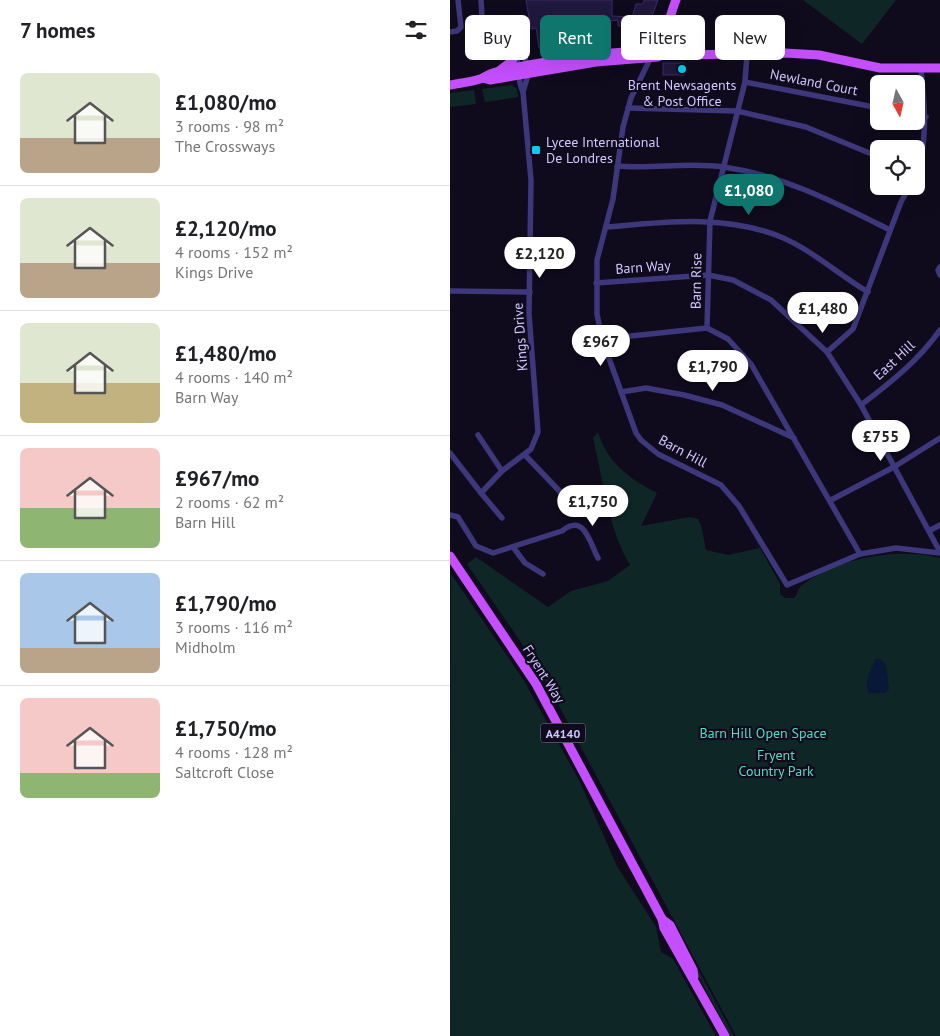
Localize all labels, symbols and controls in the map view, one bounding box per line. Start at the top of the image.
chip: Buy [465,15,530,60]
chip: Rent [540,15,611,60]
chip: Filters [621,15,705,60]
chip: New [715,15,785,60]
icon: filters [402,16,430,44]
text: 7 homes [20,17,95,44]
marker: Brent Newsagents & Post Office [676,63,688,75]
street label: Newland Court [769,65,860,99]
north arrow [870,75,925,130]
map controls [870,75,925,195]
place label: Brent Newsagents & Post Office [628,76,736,110]
text: £1,080/mo [175,89,277,116]
icon: home [60,93,120,153]
text: 3 rooms · 98 m² [175,116,284,136]
place label: Lycee International De Londres [546,133,660,167]
text: The Crossways [175,136,275,156]
button: locate [870,140,925,195]
marker: Lycee International De Londres [530,144,542,156]
pin: £1,080 [708,174,790,216]
text: £1,080 [724,180,774,200]
text: £2,120/mo [175,215,277,242]
icon: home [60,218,120,278]
pin: £2,120 [499,236,581,279]
text: 4 rooms · 152 m² [175,242,293,262]
text: £2,120 [515,243,565,263]
street label: Barn Rise [687,253,705,309]
street label: Barn Way [615,256,672,278]
text: Kings Drive [175,262,253,282]
pin: £1,480 [782,292,864,334]
text: £1,480 [798,298,848,318]
street label: Kings Drive [509,302,531,372]
pin: £967 [571,324,631,367]
text: £967 [583,331,619,351]
street label: East Hill [870,336,918,384]
text: £1,480/mo [175,340,277,367]
icon: home [60,343,120,403]
pin: £1,790 [672,350,754,392]
text: £1,790 [688,356,738,376]
text: 4 rooms · 140 m² [175,367,293,387]
text: Barn Way [175,387,238,407]
pin: £755 [851,420,911,462]
text: £755 [863,426,899,446]
street label: Barn Hill [656,431,710,471]
text: £967/mo [175,465,259,492]
icon: home [60,468,120,528]
pin: £1,750 [552,484,634,527]
text: £1,750 [568,491,618,511]
text: 2 rooms · 62 m² [175,492,284,512]
text: Barn Hill [175,512,235,532]
text: £1,790/mo [175,590,277,617]
icon: home [60,593,120,653]
text: 3 rooms · 116 m² [175,617,293,637]
text: Midholm [175,637,236,657]
street label: Fryent Way [519,641,569,707]
text: £1,750/mo [175,715,277,742]
icon: home [60,718,120,778]
road number: A4140 [540,724,586,742]
park label: Barn Hill Open Space [699,724,827,742]
text: 4 rooms · 128 m² [175,742,293,762]
park label: Fryent Country Park [738,746,814,780]
text: Saltcroft Close [175,762,274,782]

